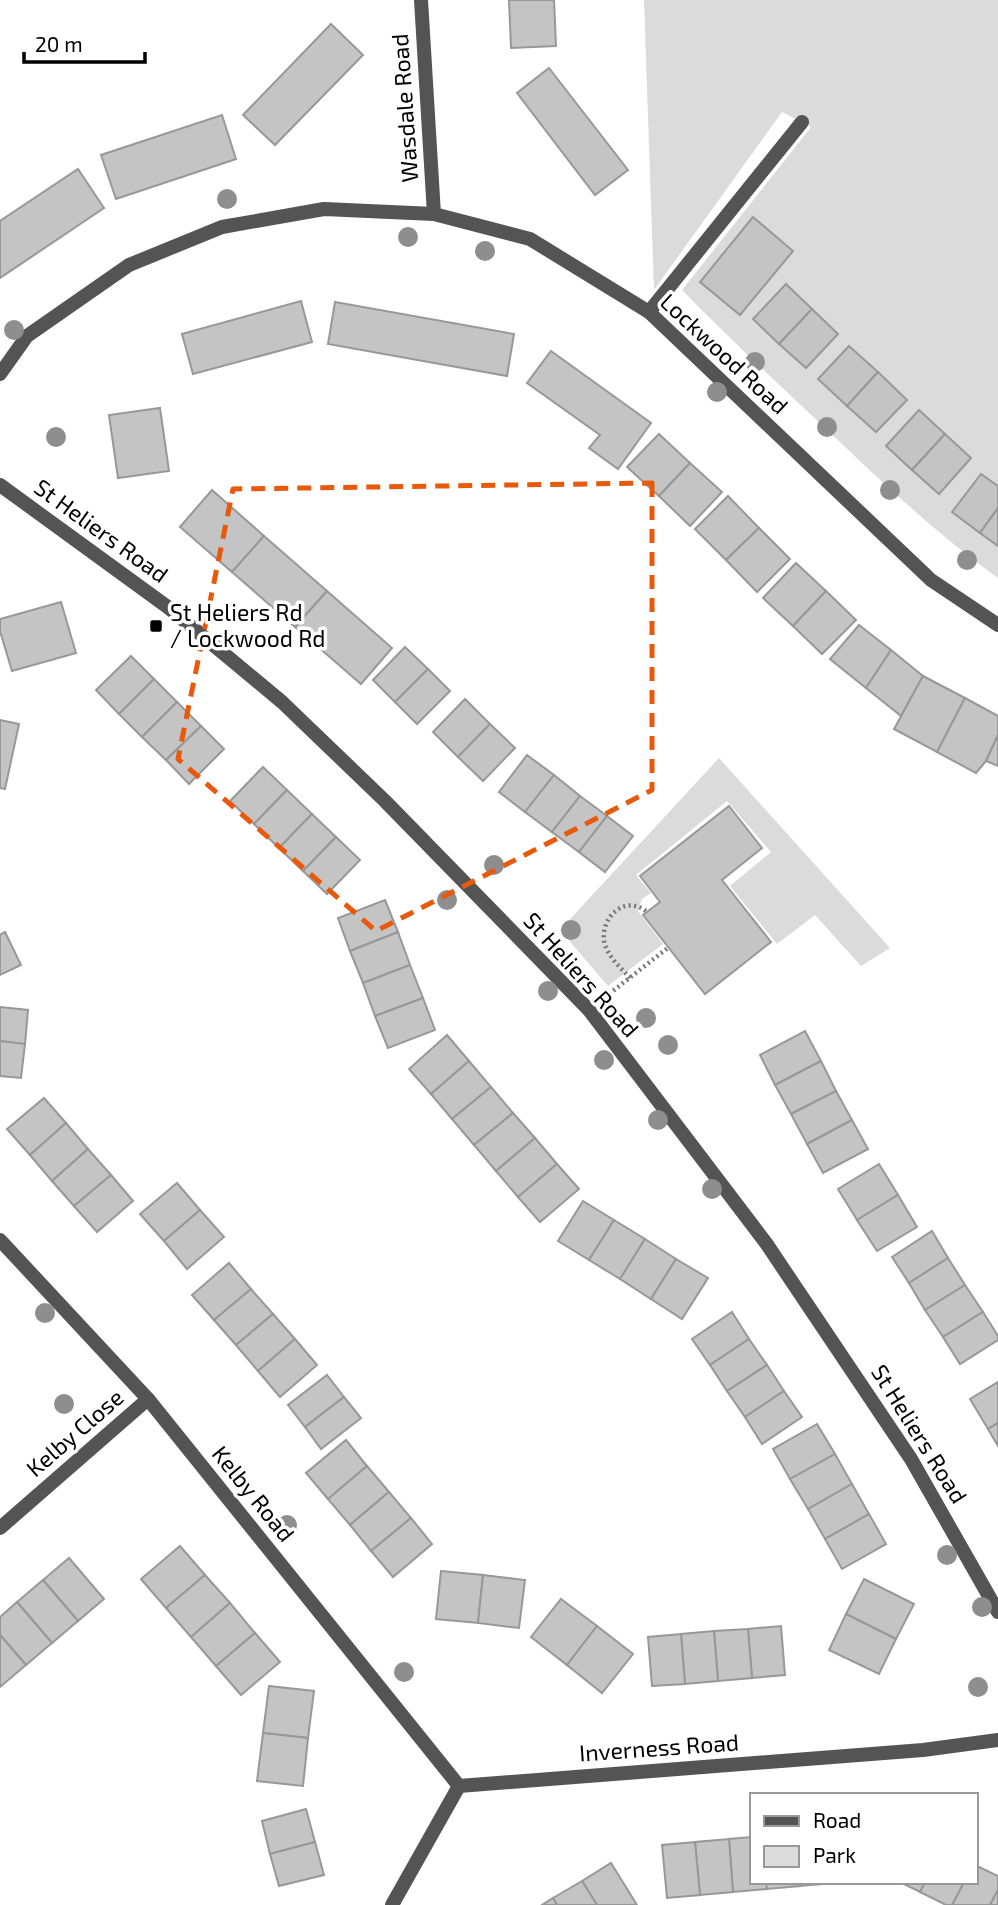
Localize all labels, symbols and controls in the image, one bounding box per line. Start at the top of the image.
scale bar [24,21,145,65]
text: 20 m [35,31,83,56]
street label: Wasdale Road [385,33,423,183]
street label: Lockwood Road [655,287,794,419]
street label: St Heliers Road [29,472,174,588]
place label: St Heliers Rd / Lockwood Rd [170,598,326,652]
marker: St Heliers Rd / Lockwood Rd [148,618,164,634]
street label: St Heliers Road [518,906,645,1043]
street label: St Heliers Road [866,1359,974,1508]
street label: Kelby Close [20,1383,129,1482]
street label: Kelby Road [207,1440,301,1547]
street label: Inverness Road [578,1727,740,1767]
legend [750,1793,977,1884]
text: Road [813,1807,861,1832]
text: Park [813,1842,856,1867]

